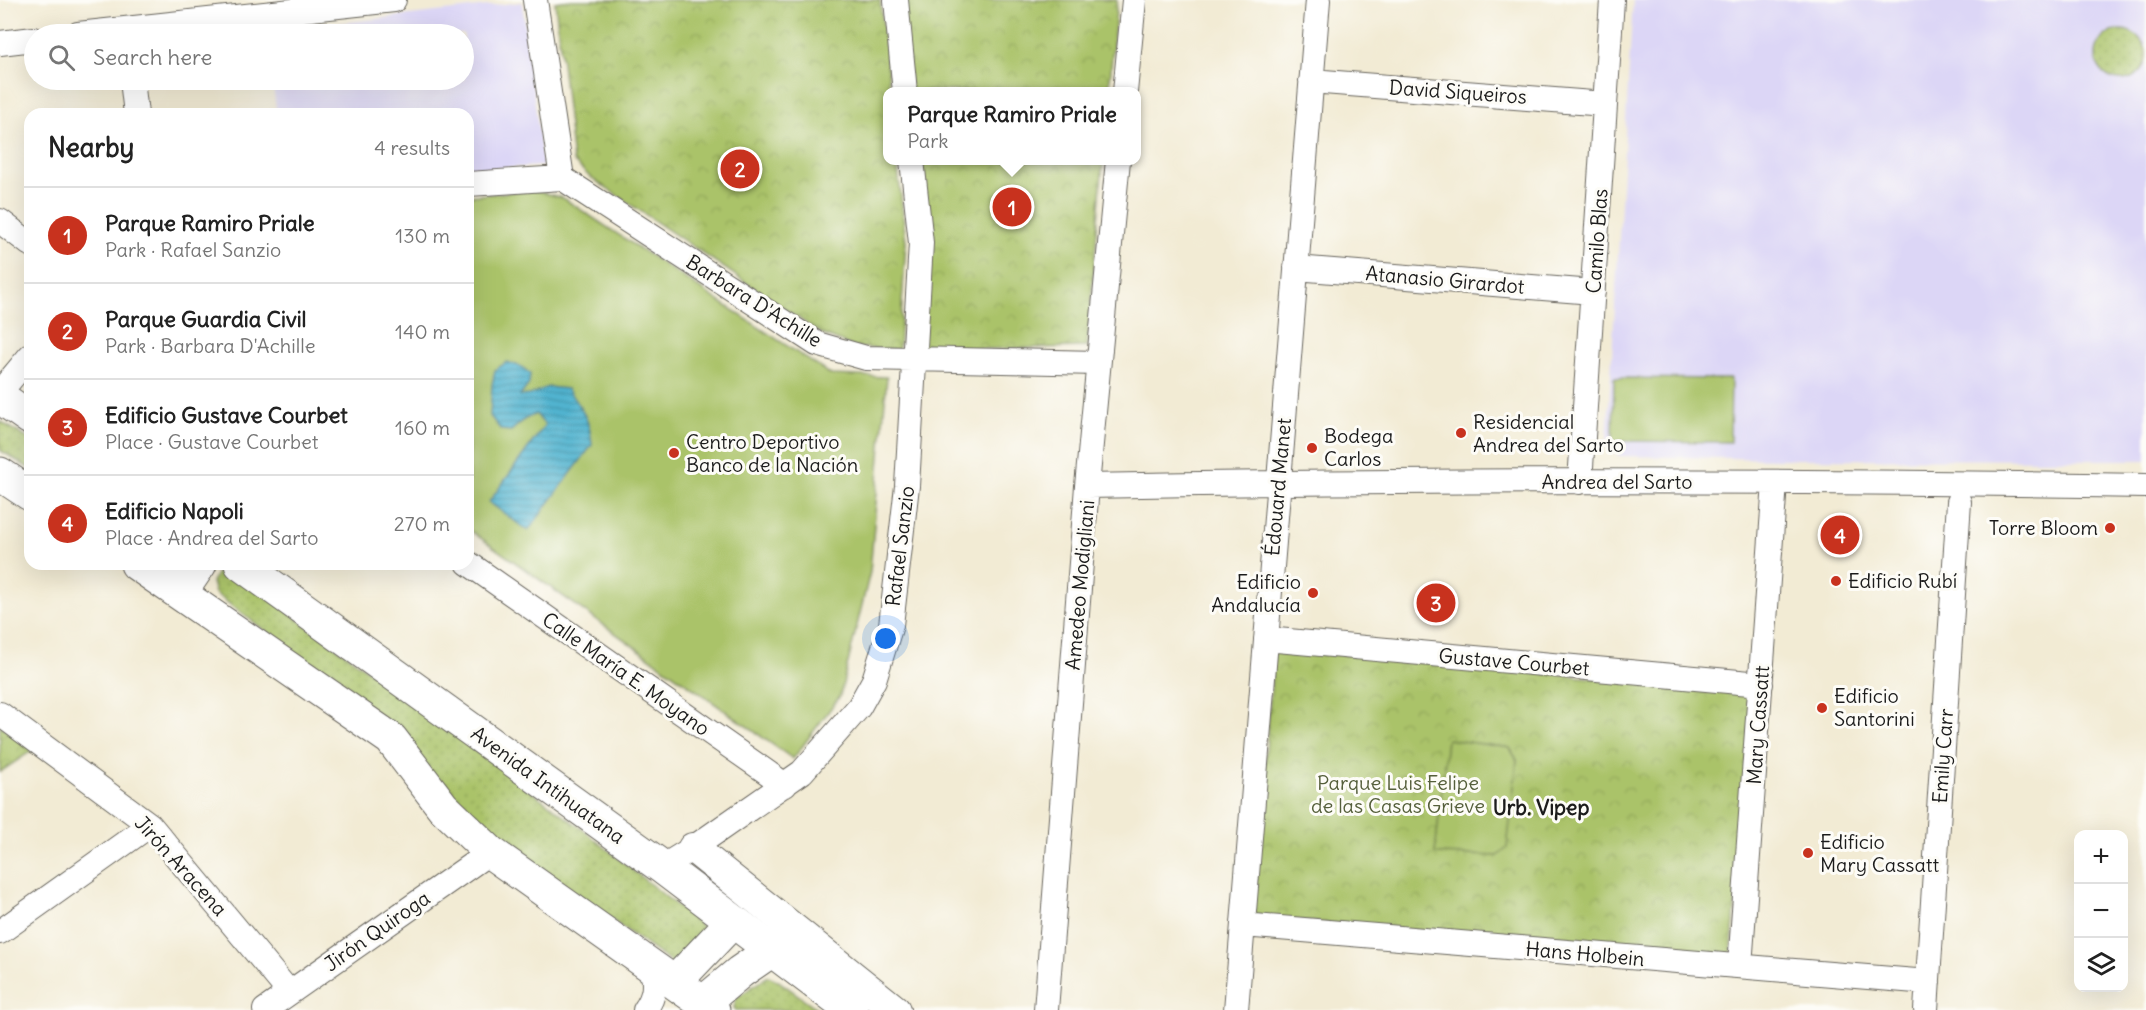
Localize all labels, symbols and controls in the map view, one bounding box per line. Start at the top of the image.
search box [24,24,474,90]
icon: search [45,41,78,74]
text: Search here [93,43,212,71]
street label: David Siqueiros [1388,74,1528,109]
popup [883,87,1141,165]
text: Parque Ramiro Priale [907,100,1117,128]
text: Park [907,128,949,153]
text: Nearby [48,131,134,164]
text: 4 results [374,135,450,160]
pin: 2 [720,146,760,192]
pin: 1 [992,184,1032,230]
street label: Camilo Blas [1580,188,1613,294]
text: Parque Ramiro Priale [105,209,315,237]
text: 1 [64,223,71,248]
text: 130 m [395,223,450,248]
text: Park · Rafael Sanzio [105,237,281,262]
street label: Barbara D'Achille [682,249,827,352]
street label: Atanasio Girardot [1365,260,1526,299]
text: Parque Guardia Civil [105,305,307,333]
text: 2 [62,319,73,344]
text: 140 m [395,319,450,344]
text: Park · Barbara D'Achille [105,333,316,358]
text: Edificio Gustave Courbet [105,401,348,429]
place label: Residencial Andrea del Sarto [1473,409,1624,457]
text: 3 [62,415,73,440]
text: 160 m [395,415,450,440]
street label: Édouard Manet [1259,417,1296,557]
place label: Bodega Carlos [1324,423,1393,471]
marker: Residencial Andrea del Sarto [1454,426,1468,440]
text: Place · Gustave Courbet [105,429,319,454]
place label: Centro Deportivo Banco de la Nación [686,429,858,477]
marker: Bodega Carlos [1305,441,1319,455]
marker: Centro Deportivo Banco de la Nación [667,446,681,460]
street label: Andrea del Sarto [1541,469,1693,494]
street label: Rafael Sanzio [880,484,919,608]
text: Edificio Napoli [105,497,244,525]
street label: Amedeo Modigliani [1060,499,1099,671]
text: 4 [62,511,73,536]
text: 270 m [394,511,450,536]
pin: 4 [1820,512,1860,558]
place label: Torre Bloom [1989,515,2098,540]
marker: Torre Bloom [2103,521,2117,535]
text: Place · Andrea del Sarto [105,525,318,550]
place label: Edificio Rubí [1848,568,1957,593]
place label: Edificio Andalucía [1211,569,1301,617]
marker: Edificio Rubí [1829,574,1843,588]
pin: 3 [1416,580,1456,626]
marker: Edificio Andalucía [1306,586,1320,600]
street label: Calle María E. Moyano [538,606,715,741]
your location [871,624,900,653]
street label: Gustave Courbet [1438,642,1591,681]
street label: Mary Cassatt [1741,664,1774,785]
place label: Edificio Santorini [1834,683,1915,731]
marker: Edificio Santorini [1815,701,1829,715]
street label: Emily Carr [1927,708,1958,804]
street label: Avenida Intihuatana [467,720,630,849]
park label: Parque Luis Felipe de las Casas Grieve [1311,770,1485,818]
district label: Urb. Vipep [1493,794,1589,821]
street label: Jirón Aracena [130,810,233,921]
place label: Edificio Mary Cassatt [1820,829,1940,877]
map controls [2074,830,2128,992]
button: + [2074,830,2128,884]
marker: Edificio Mary Cassatt [1801,846,1815,860]
button: − [2074,884,2128,938]
street label: Jirón Quiroga [319,885,434,976]
street label: Hans Holbein [1525,936,1646,971]
button: layers [2074,938,2128,992]

